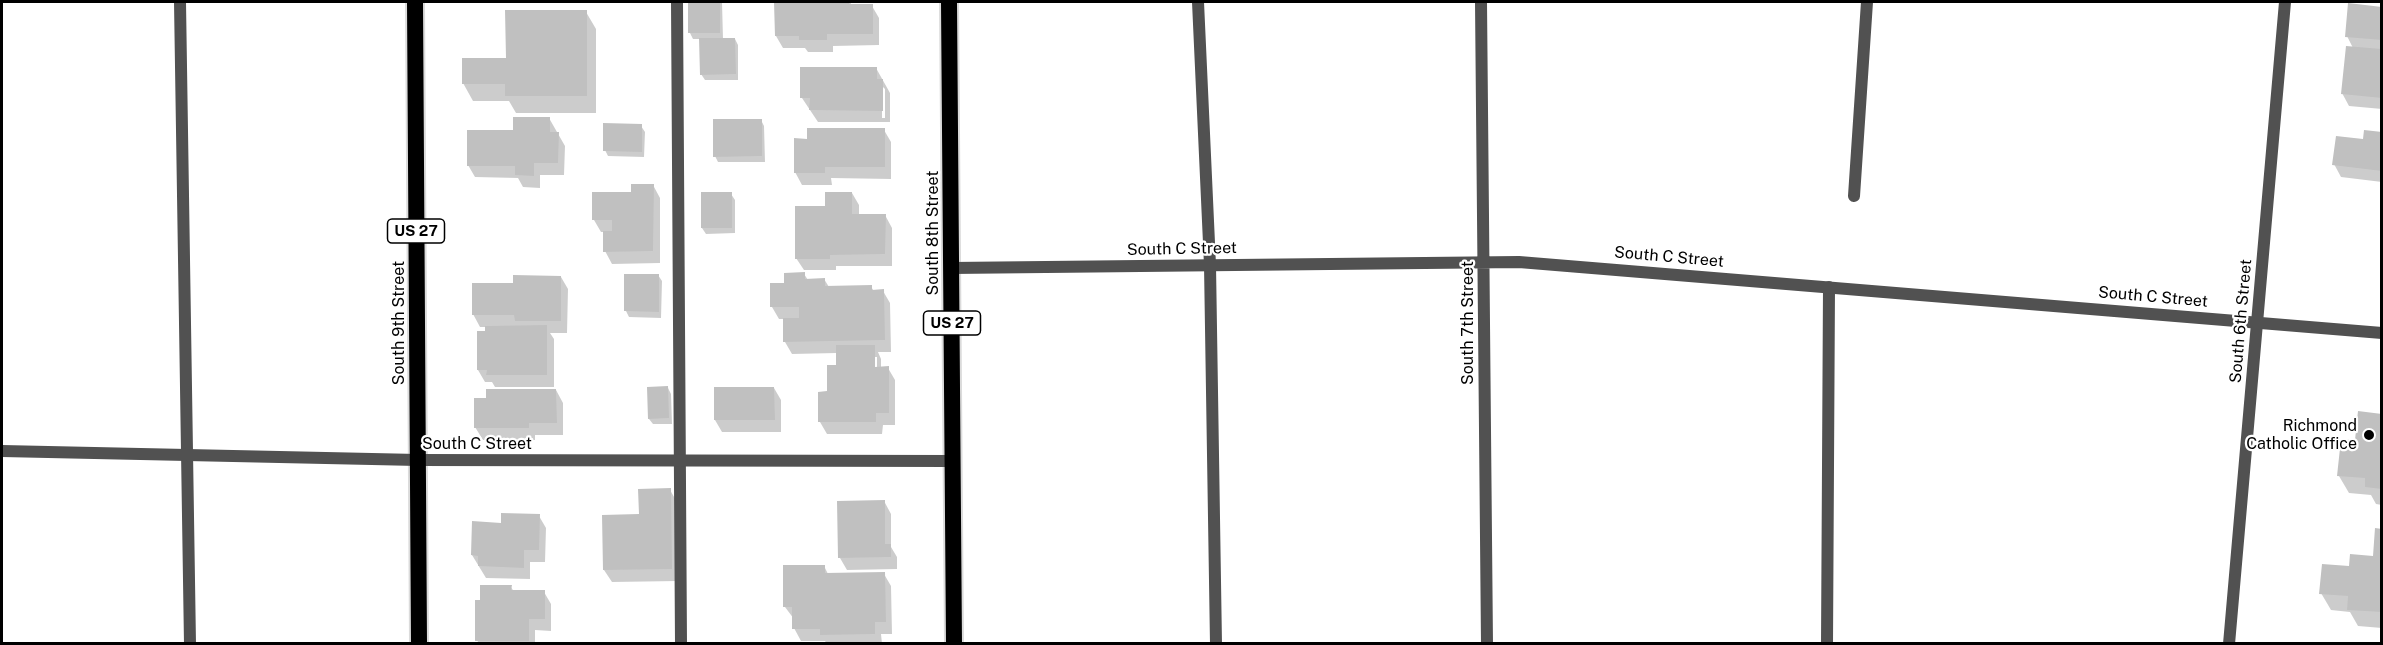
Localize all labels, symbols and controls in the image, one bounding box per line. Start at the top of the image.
street label: South 8th Street [923,171,943,295]
road number: US 27 [388,219,444,243]
street label: South C Street [1127,238,1237,260]
street label: South C Street [1613,243,1725,271]
street label: South 6th Street [2226,258,2256,384]
street label: South 9th Street [389,261,409,385]
street label: South 7th Street [1458,261,1478,385]
street label: South C Street [2097,283,2209,311]
road number: US 27 [924,311,980,335]
place label: Richmond Catholic Office [2246,416,2357,454]
marker: Richmond Catholic Office [2362,428,2376,442]
street label: South C Street [422,434,532,454]

